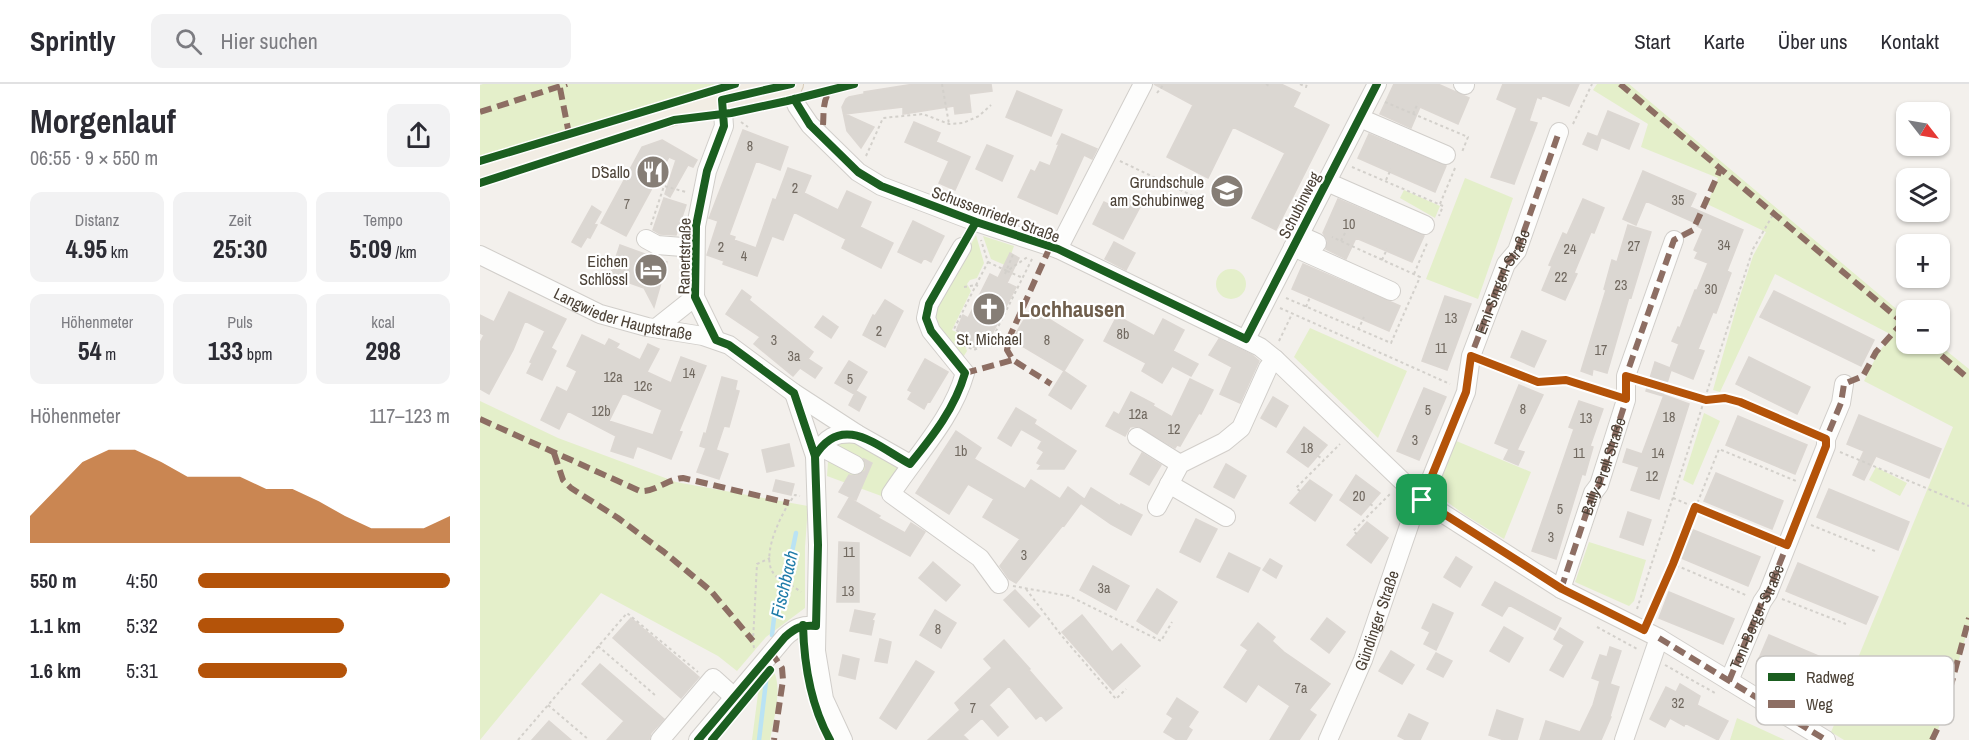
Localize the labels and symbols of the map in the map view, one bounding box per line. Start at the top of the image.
north arrow [1896,102,1950,156]
house number: 8 [747,137,753,155]
restaurant icon: D´Sallo [635,154,671,190]
place label: D´Sallo [591,161,630,183]
street label: Schubinweg [1273,167,1326,242]
place label: Grundschule am Schubinweg [1110,171,1205,211]
school or university icon: Grundschule am Schubinweg [1209,173,1245,209]
house number: 2 [792,179,798,197]
street label: Schussenrieder Straße [929,181,1063,247]
house number: 35 [1672,191,1684,209]
house number: 7 [624,195,630,213]
house number: 10 [1343,215,1355,233]
street label: Ranertstraße [672,218,696,294]
street label: Erni-Singerl-Straße [1469,226,1535,337]
house number: 34 [1718,236,1731,254]
house number: 27 [1628,237,1640,255]
house number: 2 [718,238,724,256]
house number: 24 [1564,240,1577,258]
house number: 4 [741,247,748,265]
place label: Eichen Schlössl [579,250,628,290]
hotel icon: Eichen Schlössl [633,252,669,288]
house number: 22 [1555,268,1567,286]
house number: 23 [1615,276,1627,294]
house number: 30 [1705,280,1717,298]
street label: Langwieder Hauptstraße [550,282,694,345]
church icon: St. Michael [971,291,1007,327]
district label: Lochhausen [1019,294,1125,324]
house number: 13 [1445,309,1457,327]
house number: 2 [876,322,882,340]
house number: 8b [1117,325,1129,343]
place label: St. Michael [956,328,1022,350]
house number: 3 [771,331,777,349]
house number: 8 [1044,331,1050,349]
house number: 11 [1435,339,1448,357]
house number: 17 [1595,341,1607,359]
house number: 3a [788,347,801,365]
house number: 14 [683,364,696,382]
house number: 12a [603,368,623,386]
house number: 5 [847,370,853,388]
house number: 12c [634,377,653,395]
house number: 8 [1520,400,1526,418]
house number: 5 [1425,401,1431,419]
house number: 12b [591,402,611,420]
house number: 12a [1128,405,1148,423]
house number: 18 [1663,408,1675,426]
house number: 13 [1580,409,1592,427]
street label: Bally-Prell-Straße [1575,415,1631,518]
house number: 12 [1168,420,1180,438]
house number: 3 [1412,431,1418,449]
house number: 18 [1301,439,1313,457]
house number: 1b [955,442,967,460]
house number: 11 [1573,444,1586,462]
house number: 14 [1652,444,1665,462]
house number: 12 [1646,467,1658,485]
pin [1396,474,1447,525]
house number: 20 [1353,487,1365,505]
house number: 5 [1557,500,1563,518]
house number: 3 [1548,528,1554,546]
house number: 11 [843,543,856,561]
house number: 3 [1021,546,1027,564]
water label: Fischbach [764,548,804,620]
street label: Toni-Berger-Straße [1724,561,1789,673]
street label: Gündinger Straße [1349,567,1404,674]
house number: 3a [1098,579,1111,597]
house number: 13 [842,582,854,600]
house number: 8 [935,620,941,638]
legend [1756,656,1954,725]
text: Radweg [1806,666,1855,688]
house number: 7a [1295,679,1308,697]
text: Weg [1806,693,1833,715]
house number: 32 [1672,694,1684,712]
house number: 7 [970,699,976,717]

